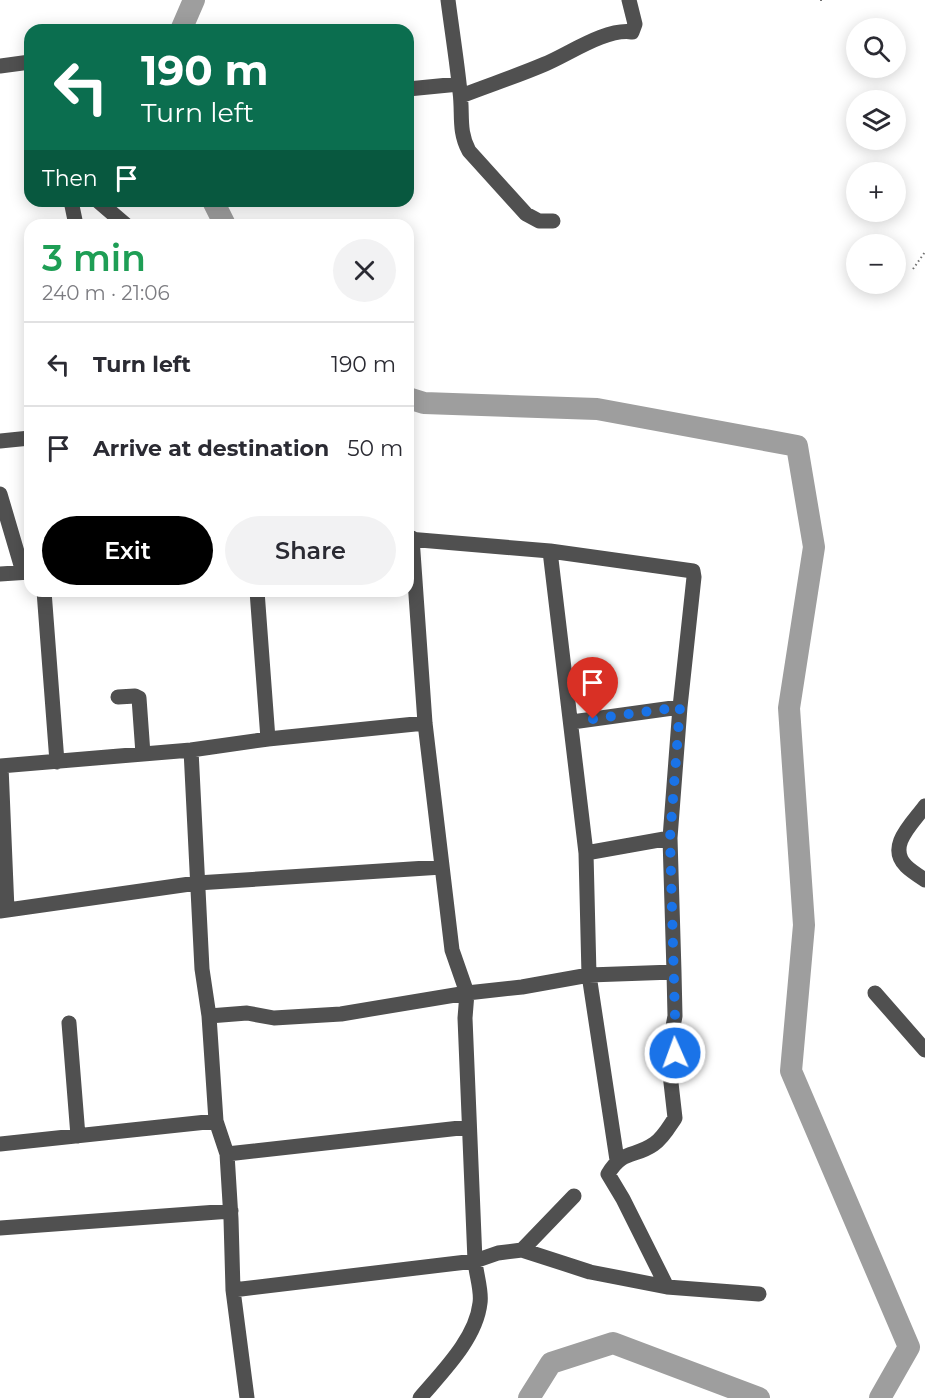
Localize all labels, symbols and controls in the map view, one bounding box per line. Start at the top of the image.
map controls [846,18,906,294]
button: search [846,18,906,78]
text: 190 m [141,44,269,96]
icon: left [42,48,120,126]
button: layers [846,90,906,150]
text: Turn left [141,96,254,129]
icon: arrive [110,162,143,195]
button: + [846,162,906,222]
text: Then [42,165,98,192]
button: − [846,234,906,294]
text: 3 min [42,236,146,280]
button: close [333,239,396,302]
text: 240 m · 21:06 [42,281,170,305]
icon: left [42,348,75,381]
text: Turn left [93,351,191,378]
text: 190 m [331,351,396,378]
icon: arrive [42,432,75,465]
text: Arrive at destination [93,435,329,462]
text: 50 m [347,435,403,462]
button: Exit [42,516,213,585]
button: Share [225,516,396,585]
pin [567,657,618,719]
icon: arrive [576,666,609,699]
position arrow [643,1021,707,1085]

